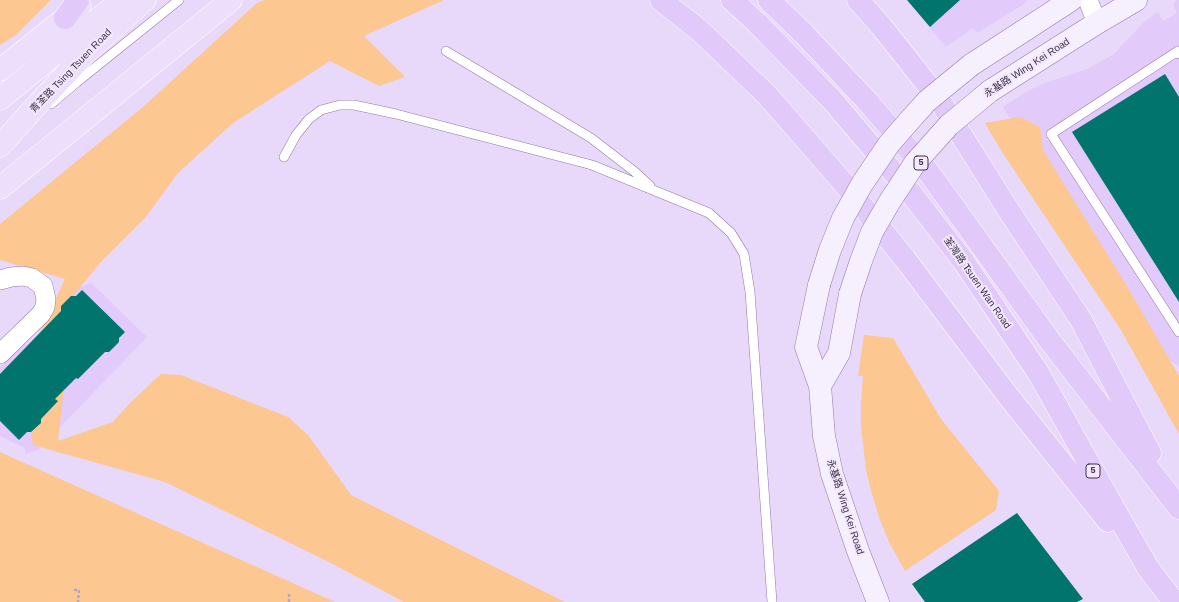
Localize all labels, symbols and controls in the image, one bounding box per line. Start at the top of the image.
street label: 青荃路 Tsing Tsuen Road [28,26,114,116]
street label: 永基路 Wing Kei Road [982,36,1072,100]
road number: 5 [914,156,928,170]
street label: 荃灣路 Tsuen Wan Road [941,235,1013,331]
street label: 永基路 Wing Kei Road [824,458,866,556]
road number: 5 [1086,464,1100,478]

